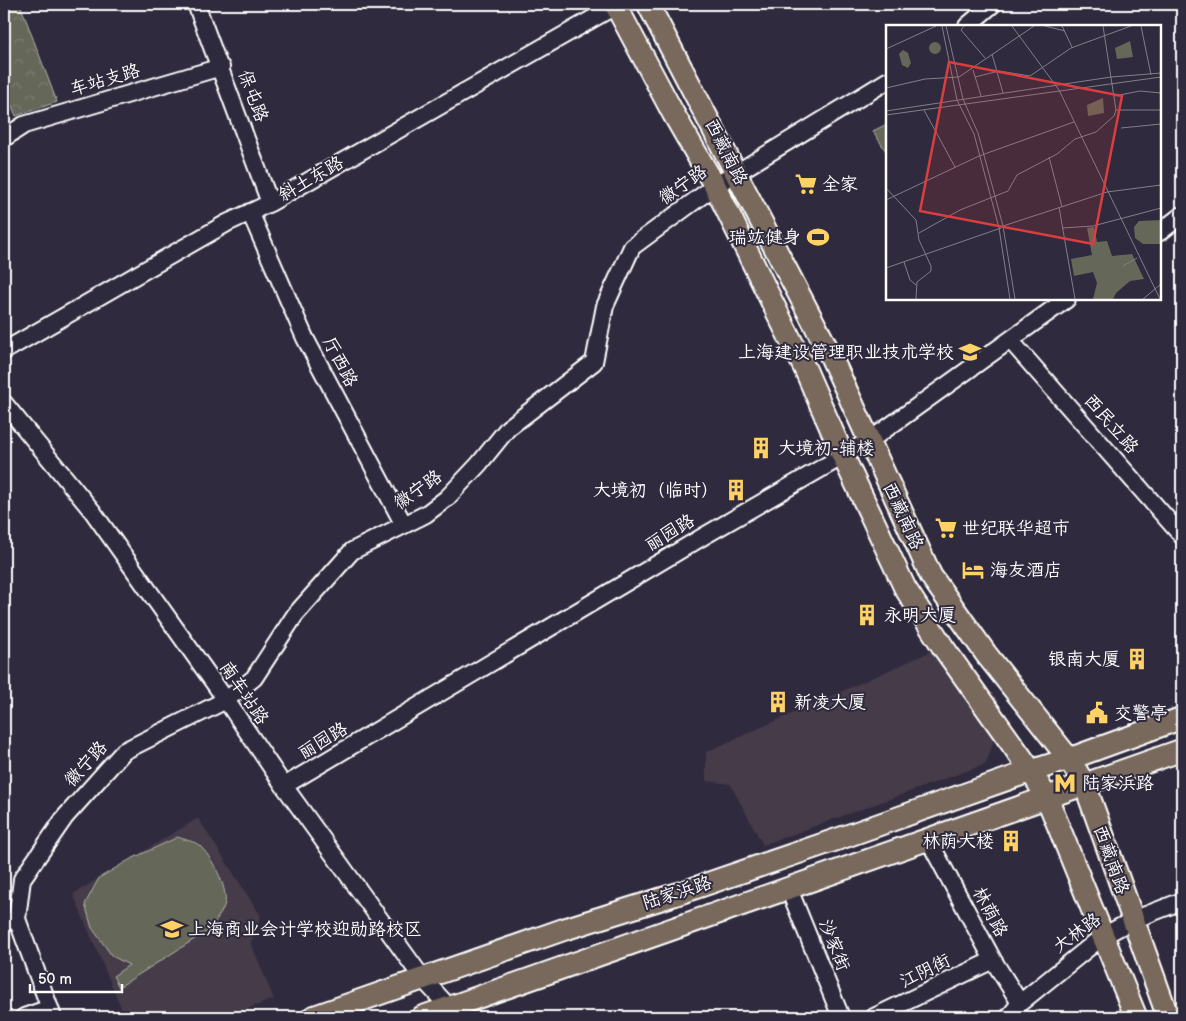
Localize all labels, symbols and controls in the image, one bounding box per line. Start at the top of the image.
inset map [886,25,1161,300]
street label: 车站支路 [68,60,142,100]
street label: 保屯路 [234,67,272,125]
street label: 西藏南路 [700,115,752,189]
street label: 斜土东路 [275,152,347,206]
street label: 徽宁路 [655,161,711,209]
supermarket icon: 全家 [793,171,819,197]
place label: 全家 [822,174,858,195]
sports icon: 瑞竑健身 [805,224,831,250]
place label: 瑞竑健身 [729,227,801,248]
street label: 厅西路 [318,333,362,391]
school or university icon: 上海建设管理职业技术学校 [957,339,983,365]
place label: 上海建设管理职业技术学校 [738,342,954,363]
street label: 西民立路 [1079,390,1143,458]
building icon: 大境初-辅楼 [748,435,774,461]
place label: 大境初-辅楼 [778,438,875,459]
street label: 徽宁路 [390,466,446,514]
building icon: 大境初（临时） [723,477,749,503]
street label: 西藏南路 [878,479,928,553]
place label: 大境初（临时） [593,480,719,501]
street label: 丽园路 [641,510,699,556]
supermarket icon: 世纪联华超市 [933,515,959,541]
place label: 世纪联华超市 [962,518,1070,539]
hotel icon: 海友酒店 [960,557,986,583]
place label: 海友酒店 [990,560,1062,581]
building icon: 永明大厦 [854,602,880,628]
place label: 永明大厦 [884,605,956,626]
building icon: 银南大厦 [1124,646,1150,672]
place label: 银南大厦 [1048,649,1120,670]
street label: 南车站路 [215,657,273,729]
building icon: 新凌大厦 [765,689,791,715]
place label: 新凌大厦 [794,692,866,713]
public building icon: 交警亭 [1084,700,1110,726]
place label: 交警亭 [1114,703,1168,724]
street label: 丽园路 [294,718,352,764]
street label: 徽宁路 [60,737,112,791]
metro station icon: 陆家浜路 [1052,770,1078,796]
place label: 陆家浜路 [1082,773,1154,794]
street label: 西藏南路 [1089,823,1133,897]
building icon: 林荫大楼 [998,828,1024,854]
place label: 林荫大楼 [922,831,994,852]
street label: 陆家浜路 [640,872,714,914]
street label: 林荫路 [968,883,1012,941]
street label: 大林路 [1049,909,1105,957]
school or university icon: 上海商业会计学校迎勋路校区 [159,916,185,942]
street label: 沙家街 [814,916,854,974]
place label: 上海商业会计学校迎勋路校区 [188,919,422,940]
street label: 江阴街 [896,950,954,992]
scale bar [30,961,122,993]
text: 50 m [38,970,72,989]

